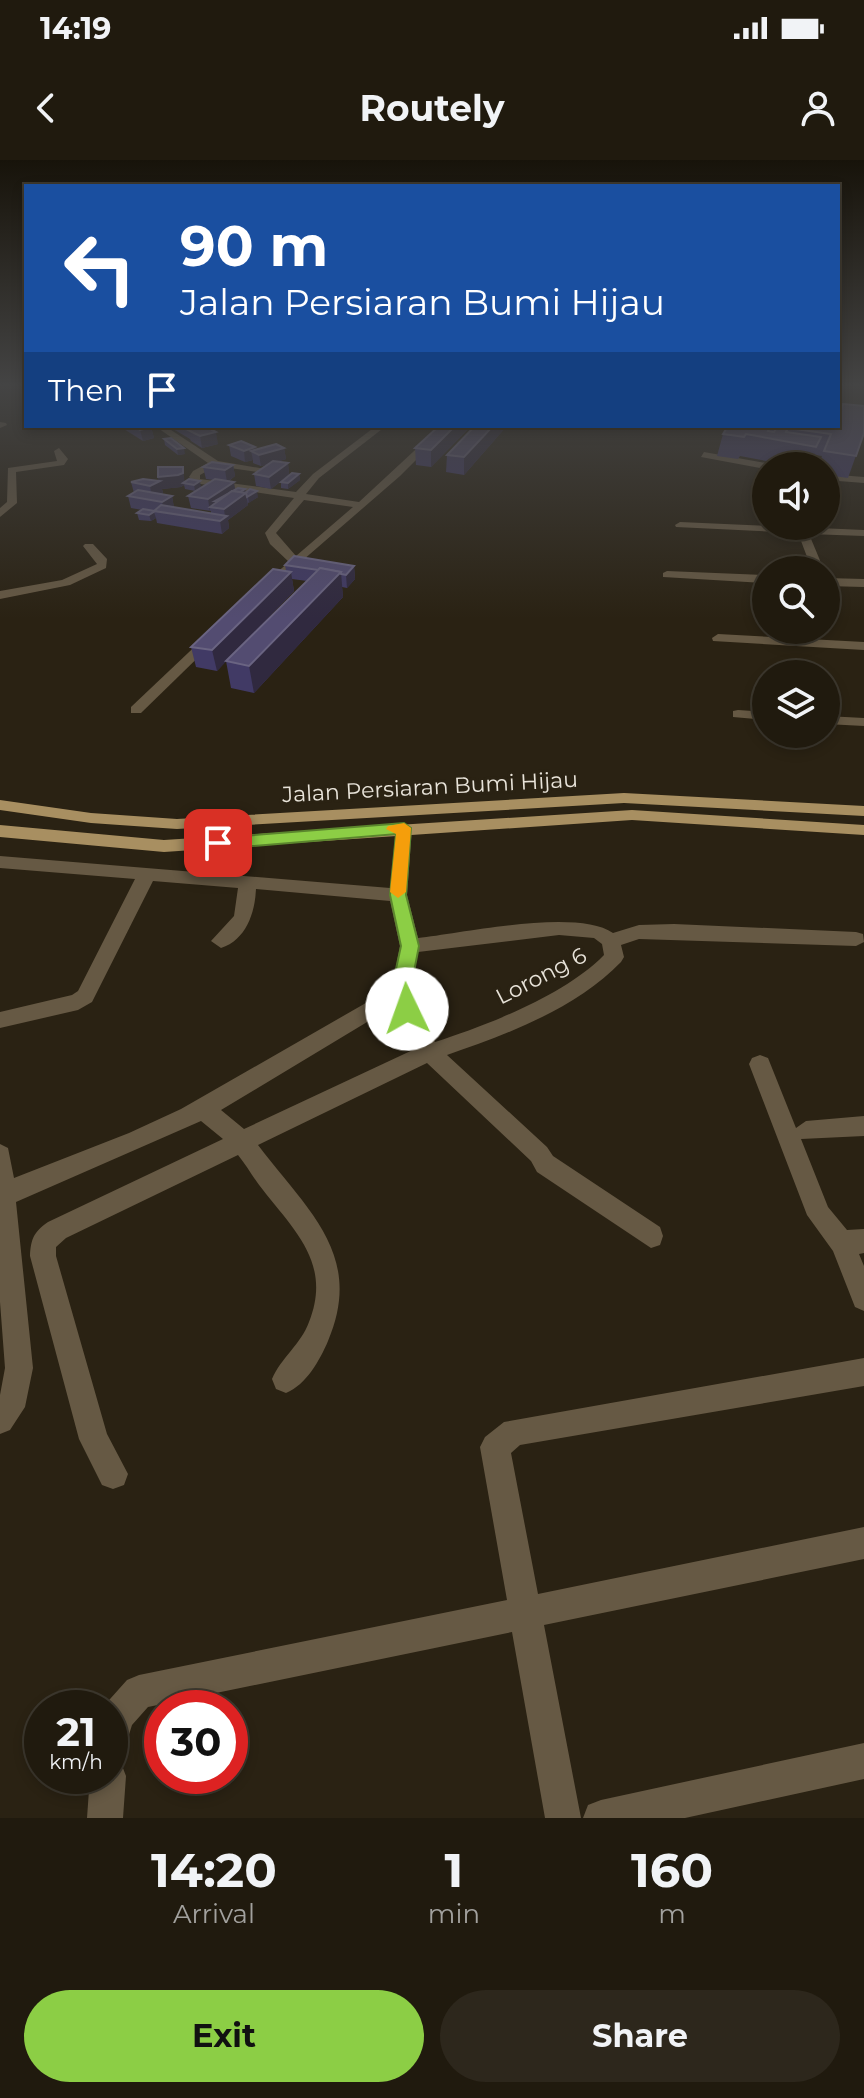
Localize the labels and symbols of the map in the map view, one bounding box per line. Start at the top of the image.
street label: Jalan Persiaran Bumi Hijau [280,766,579,808]
pin [184,809,252,877]
street label: Lorong 6 [491,942,591,1010]
position arrow [365,967,449,1051]
speed limit sign: 30 [144,1690,248,1794]

